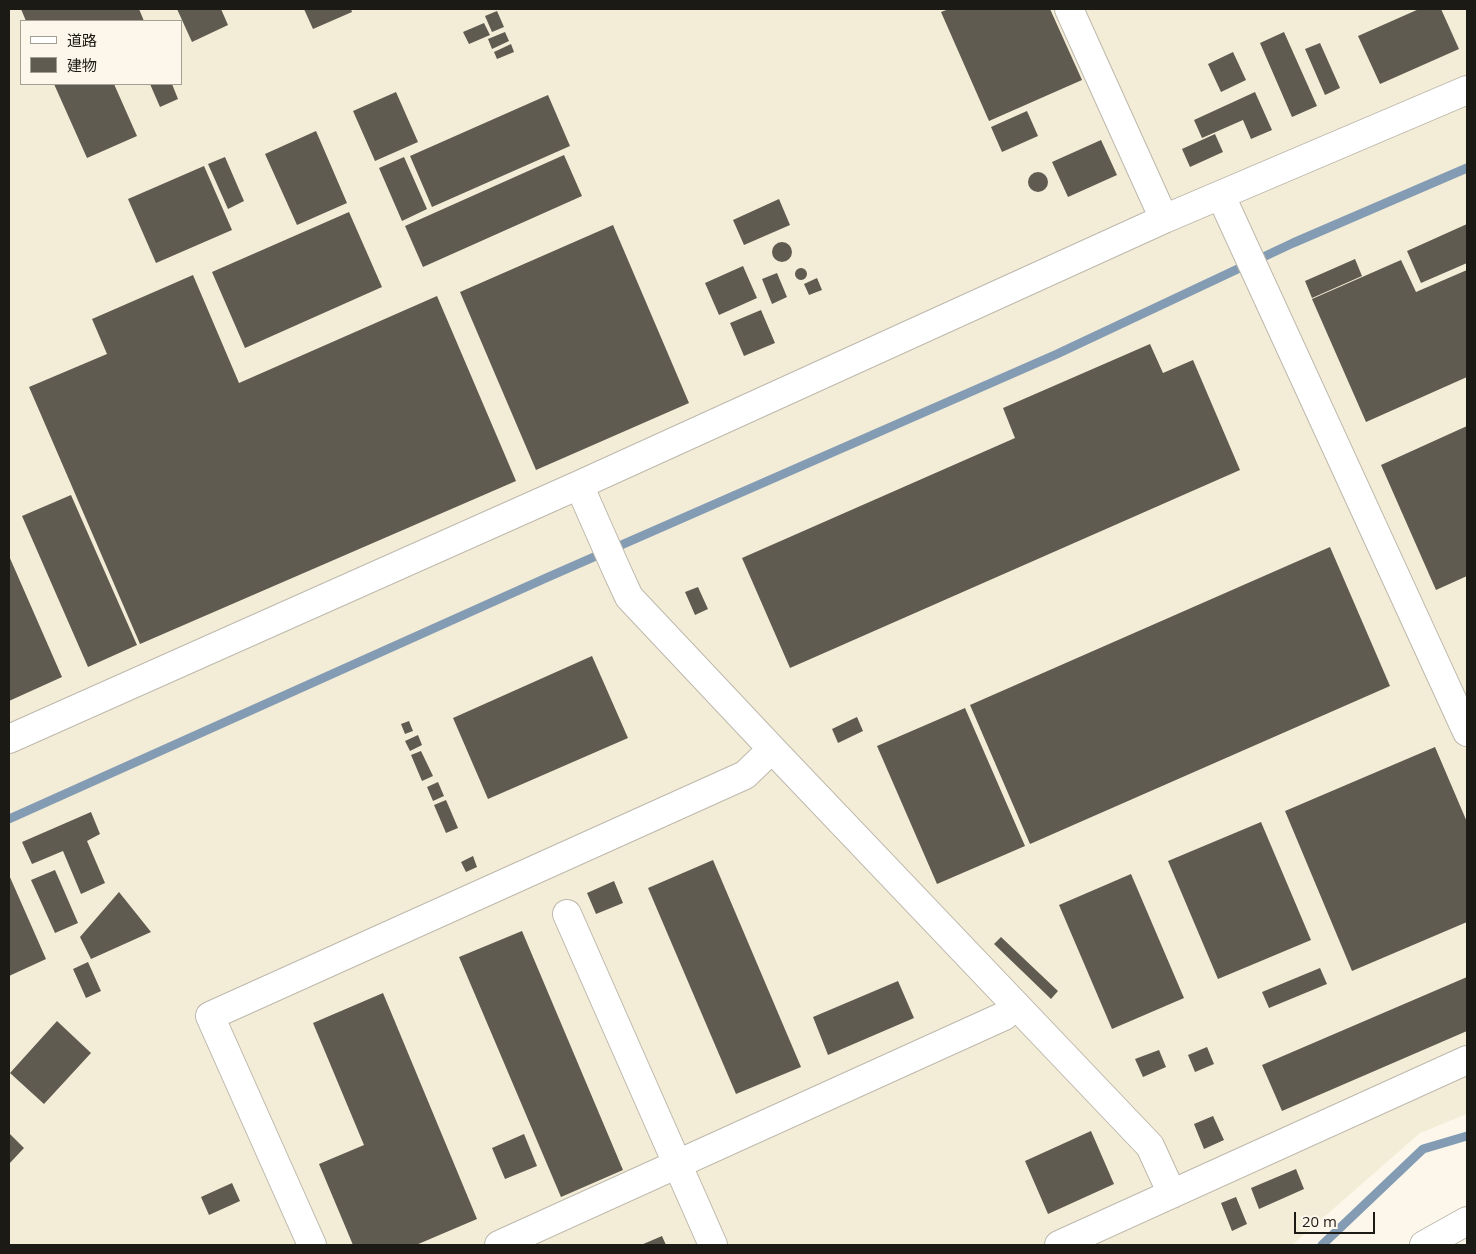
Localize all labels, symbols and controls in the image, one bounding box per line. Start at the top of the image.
legend [20,20,182,85]
text: 道路 [67,30,97,50]
text: 建物 [67,55,97,75]
scale bar [1296,1202,1377,1234]
text: 20 m [1302,1211,1337,1231]

